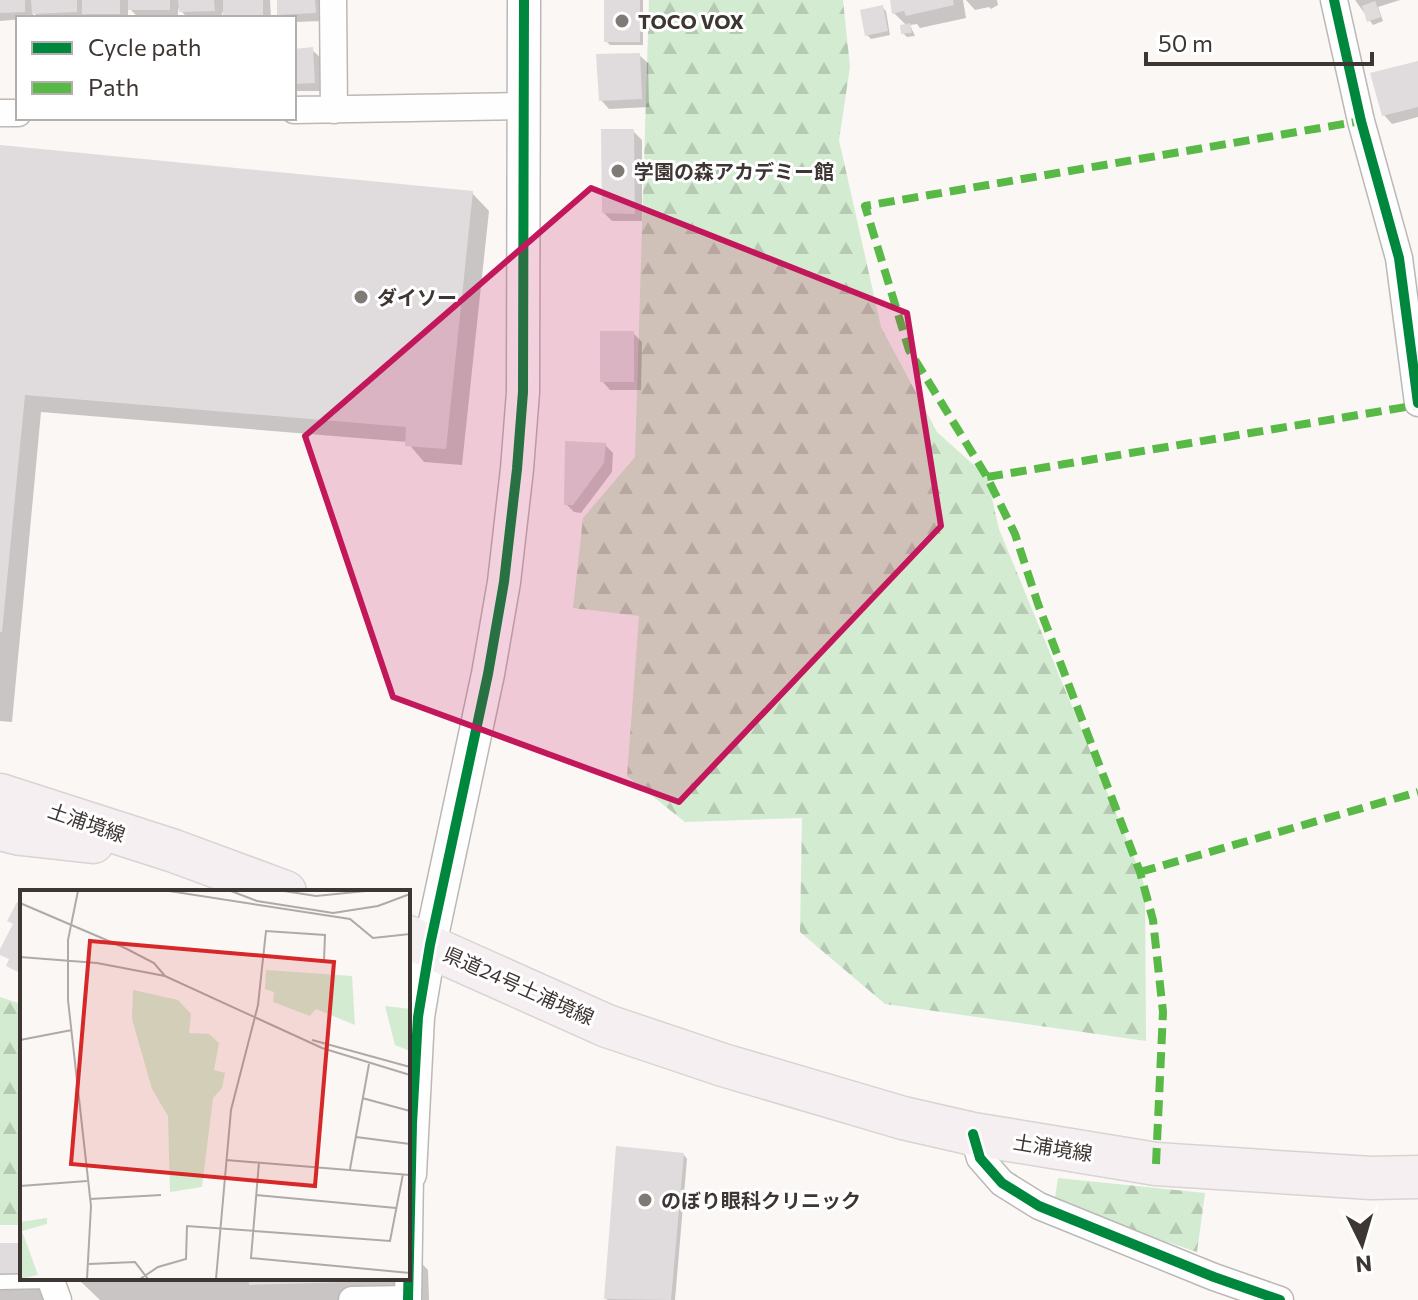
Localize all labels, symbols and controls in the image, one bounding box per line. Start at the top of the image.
place label: TOCO VOX [638,9,744,33]
marker: TOCO VOX [613,12,631,30]
legend [16,16,296,120]
scale bar [1146,16,1372,66]
text: 50 m [1158,28,1213,57]
text: Cycle path [88,32,202,61]
text: Path [88,72,139,101]
place label: 学園の森アカデミー館 [634,159,834,183]
marker: 学園の森アカデミー館 [609,162,627,180]
place label: ダイソー [377,285,457,309]
marker: ダイソー [352,288,370,306]
street label: 土浦境線 [45,798,129,846]
inset map [20,890,410,1280]
street label: 県道24号土浦境線 [440,941,598,1029]
street label: 土浦境線 [1012,1129,1094,1165]
place label: のぼり眼科クリニック [661,1188,861,1212]
marker: のぼり眼科クリニック [636,1191,654,1209]
north arrow [1322,1204,1402,1284]
text: N [1354,1250,1373,1279]

